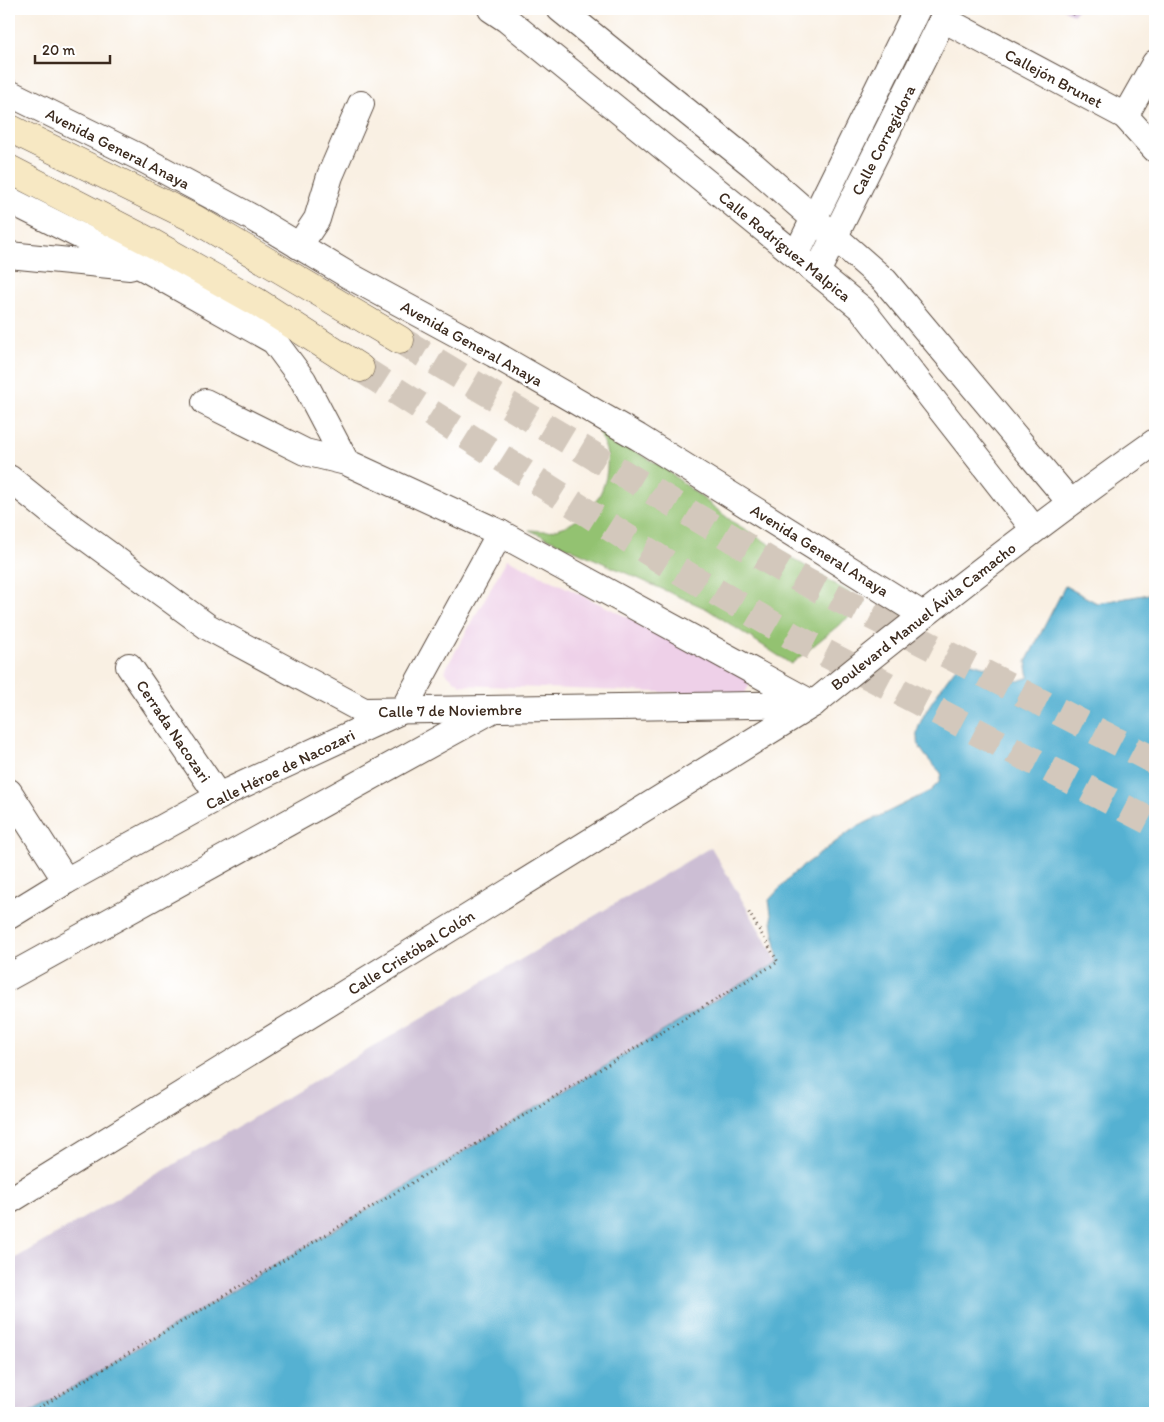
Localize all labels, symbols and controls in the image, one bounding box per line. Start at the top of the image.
scale bar [35,32,110,64]
text: 20 m [42,41,76,59]
street label: Callejón Brunet [1002,45,1106,112]
street label: Calle Corregidora [847,81,920,199]
street label: Avenida General Anaya [43,104,193,193]
street label: Calle Rodríguez Malpica [715,187,855,306]
street label: Avenida General Anaya [398,297,546,390]
street label: Avenida General Anaya [747,500,892,601]
street label: Boulevard Manuel Ávila Camacho [827,538,1020,694]
street label: Cerrada Nacozari [132,676,215,786]
street label: Calle 7 de Noviembre [378,700,522,721]
street label: Calle Héroe de Nacozari [203,725,358,814]
street label: Calle Cristóbal Colón [344,906,478,999]

